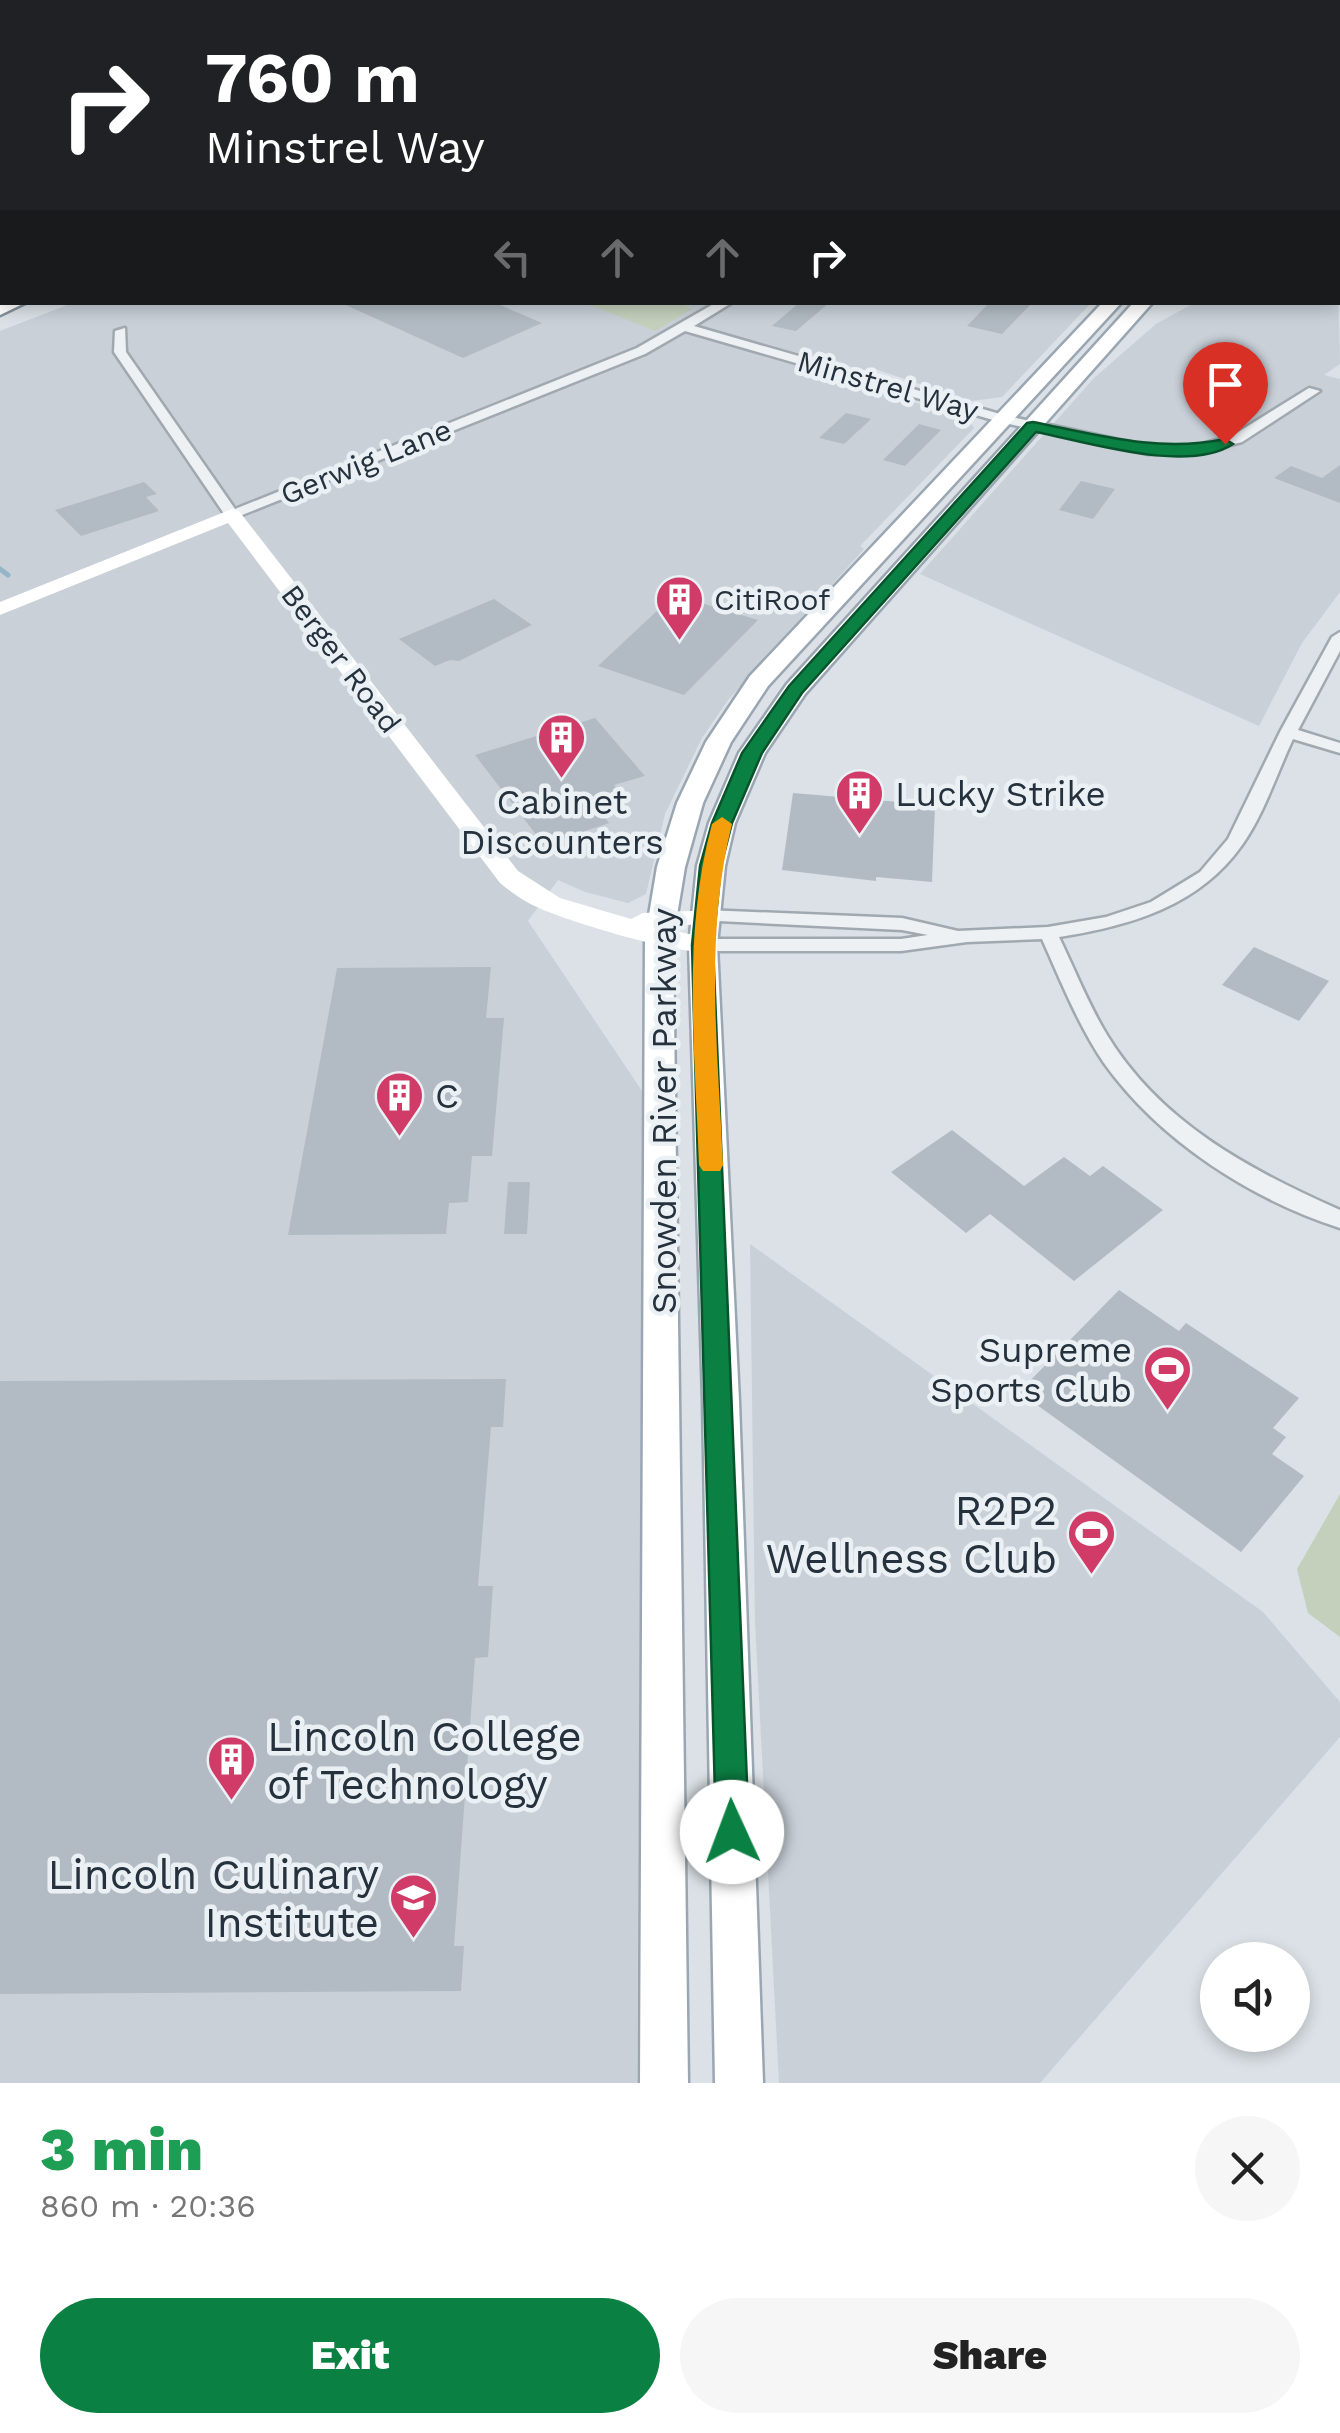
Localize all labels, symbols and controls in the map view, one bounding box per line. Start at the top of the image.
text: 760 m [205,37,420,119]
icon: right [40,40,170,170]
text: Minstrel Way [205,121,485,174]
icon: left [485,230,540,285]
icon: ahead [590,230,645,285]
icon: ahead [695,230,750,285]
icon: right [800,230,855,285]
pin [1183,342,1268,445]
street label: Minstrel Way [794,343,983,428]
icon: arrive [1198,357,1253,412]
street label: Gerwig Lane [275,411,456,512]
building icon: CitiRoof [653,574,705,642]
street label: Berger Road [274,578,409,740]
place label: CitiRoof [714,582,830,617]
building icon: Cabinet Discounters [536,712,588,780]
building icon: Lucky Strike [834,768,886,836]
place label: Lucky Strike [895,773,1106,815]
place label: Cabinet Discounters [460,781,664,863]
street label: Snowden River Parkway [643,908,685,1314]
building icon: C [374,1070,426,1138]
place label: C [435,1075,459,1117]
place label: Supreme Sports Club [930,1329,1132,1411]
sports icon: Supreme Sports Club [1141,1344,1193,1412]
place label: R2P2 Wellness Club [765,1486,1057,1583]
sports icon: R2P2 Wellness Club [1066,1508,1118,1576]
place label: Lincoln College of Technology [267,1712,582,1809]
building icon: Lincoln College of Technology [206,1734,258,1802]
position arrow [680,1780,784,1884]
place label: Lincoln Culinary Institute [47,1850,379,1947]
school or university icon: Lincoln Culinary Institute [388,1872,440,1940]
map controls [1200,1942,1310,2052]
button: sound [1200,1942,1310,2052]
text: 3 min [40,2114,203,2185]
button: close [1195,2116,1300,2221]
text: 860 m · 20:36 [40,2187,256,2225]
button: Exit [40,2298,660,2413]
button: Share [680,2298,1300,2413]

